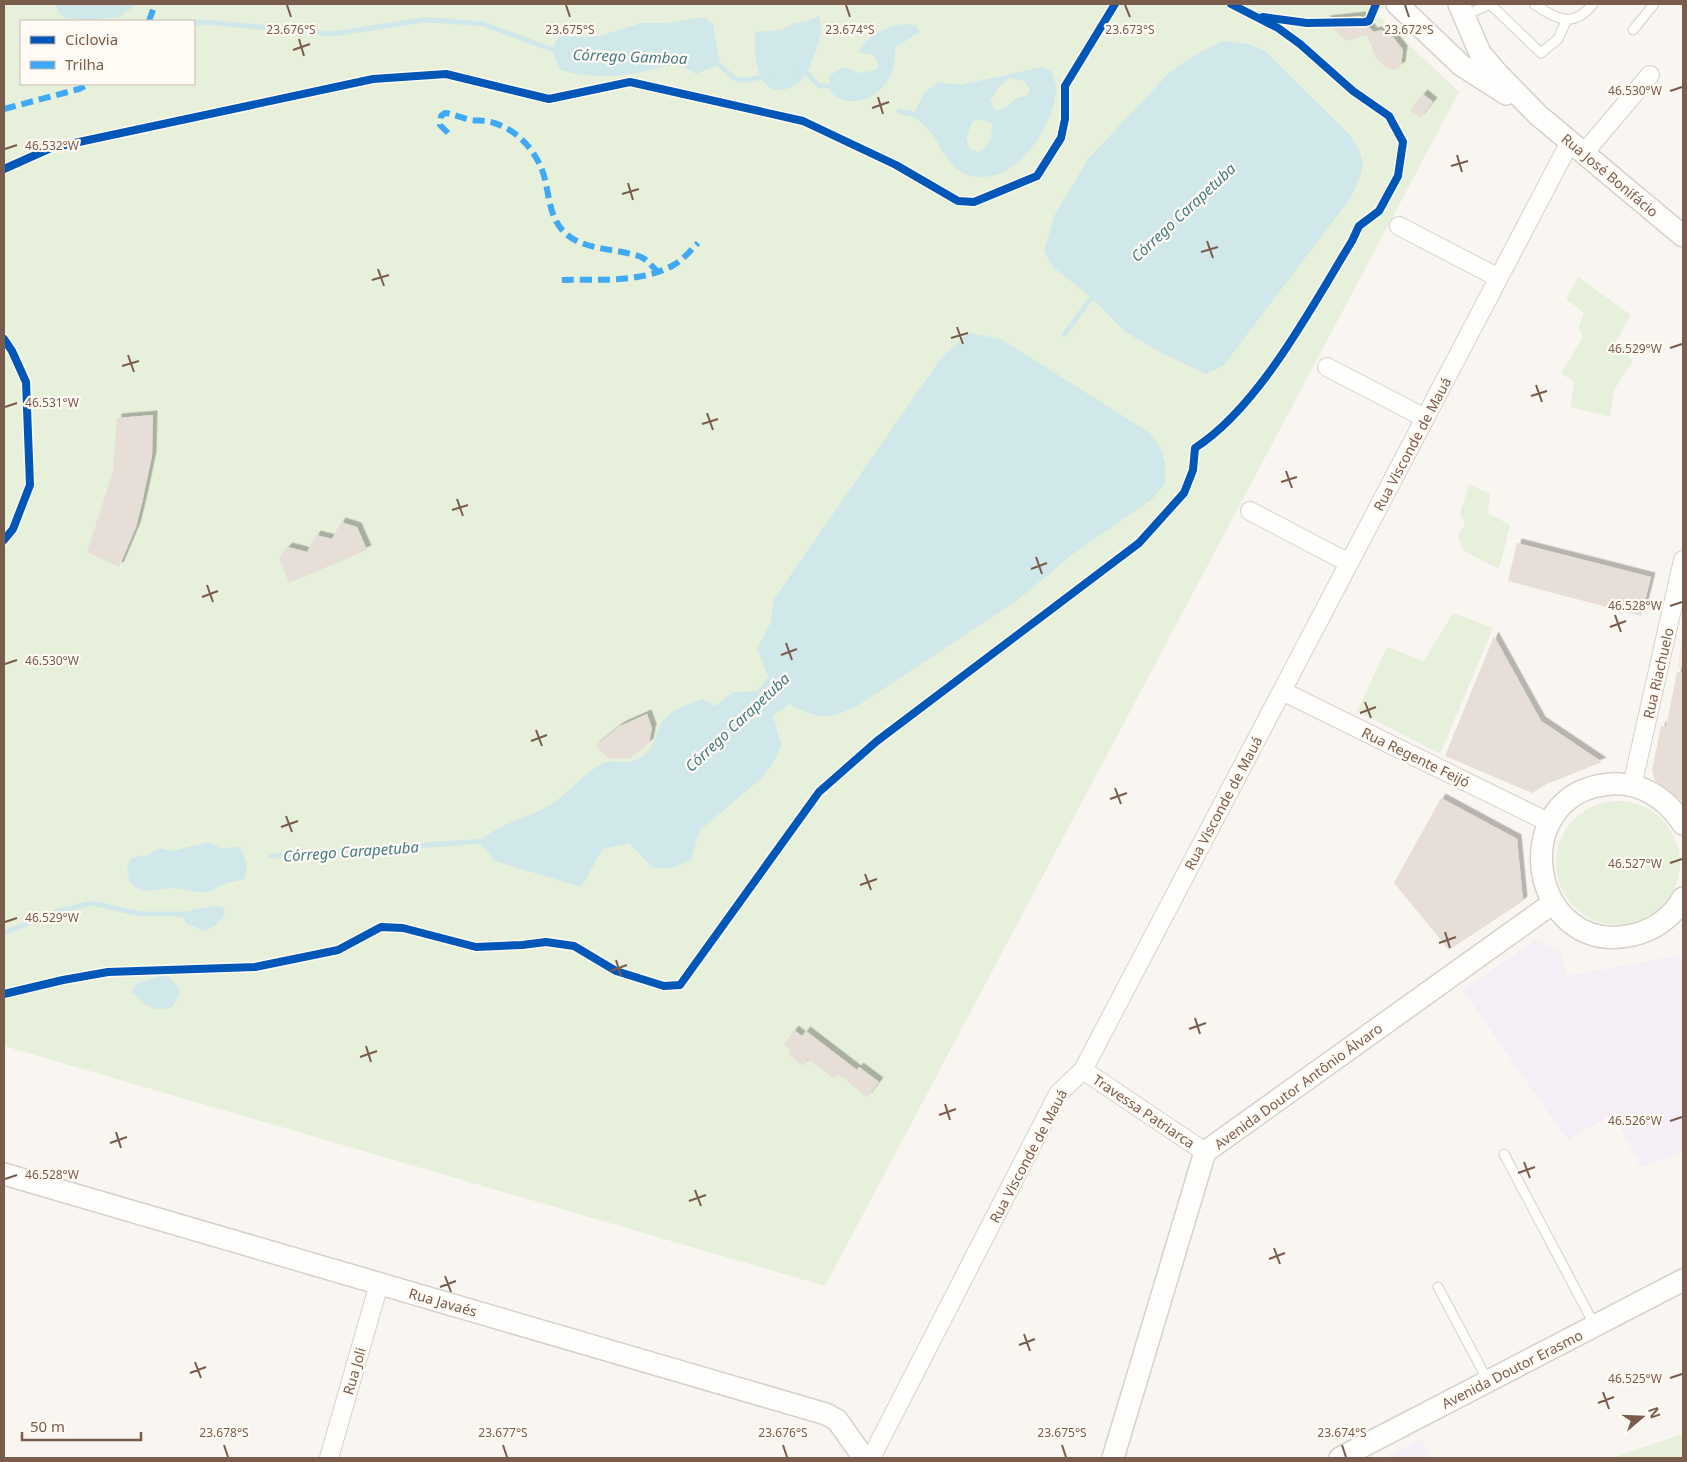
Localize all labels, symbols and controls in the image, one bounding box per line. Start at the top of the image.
legend [20,20,195,85]
text: 23.676°S [266,21,316,38]
text: 23.675°S [545,21,595,38]
text: 23.674°S [825,21,875,38]
text: 23.673°S [1105,21,1155,38]
text: 23.672°S [1384,21,1434,38]
text: Ciclovia [65,29,118,49]
water label: Córrego Gamboa [572,44,688,68]
text: Trilha [65,54,104,74]
text: 46.530°W [1608,82,1662,99]
street label: Rua José Bonifácio [1558,129,1662,221]
text: 46.532°W [25,137,79,154]
water label: Córrego Carapetuba [1126,158,1240,266]
text: 46.529°W [1608,340,1662,357]
street label: Rua Visconde de Mauá [1369,374,1455,514]
text: 46.531°W [25,394,79,411]
text: 46.528°W [1608,597,1662,614]
street label: Rua Riachuelo [1638,626,1678,720]
text: 46.530°W [25,652,79,669]
water label: Córrego Carapetuba [680,668,794,776]
street label: Rua Regente Feijó [1359,723,1473,791]
street label: Rua Visconde de Mauá [1180,733,1266,873]
water label: Córrego Carapetuba [282,836,420,866]
text: 46.527°W [1608,855,1662,872]
text: 46.529°W [25,909,79,926]
street label: Avenida Doutor Antônio Álvaro [1210,1018,1386,1154]
street label: Travessa Patriarca [1089,1070,1199,1152]
street label: Rua Visconde de Mauá [985,1086,1071,1226]
text: 46.526°W [1608,1112,1662,1129]
text: 46.528°W [25,1166,79,1183]
street label: Rua Javaés [407,1283,480,1321]
street label: Avenida Doutor Erasmo [1438,1325,1586,1413]
street label: Rua Joli [338,1345,370,1397]
text: 46.525°W [1608,1370,1662,1387]
north arrow [1617,1392,1667,1442]
text: N [1644,1404,1666,1421]
scale bar [22,1410,141,1442]
text: 50 m [30,1416,65,1436]
text: 23.678°S [199,1424,249,1441]
text: 23.677°S [478,1424,528,1441]
text: 23.676°S [758,1424,808,1441]
text: 23.675°S [1037,1424,1087,1441]
text: 23.674°S [1317,1424,1367,1441]

